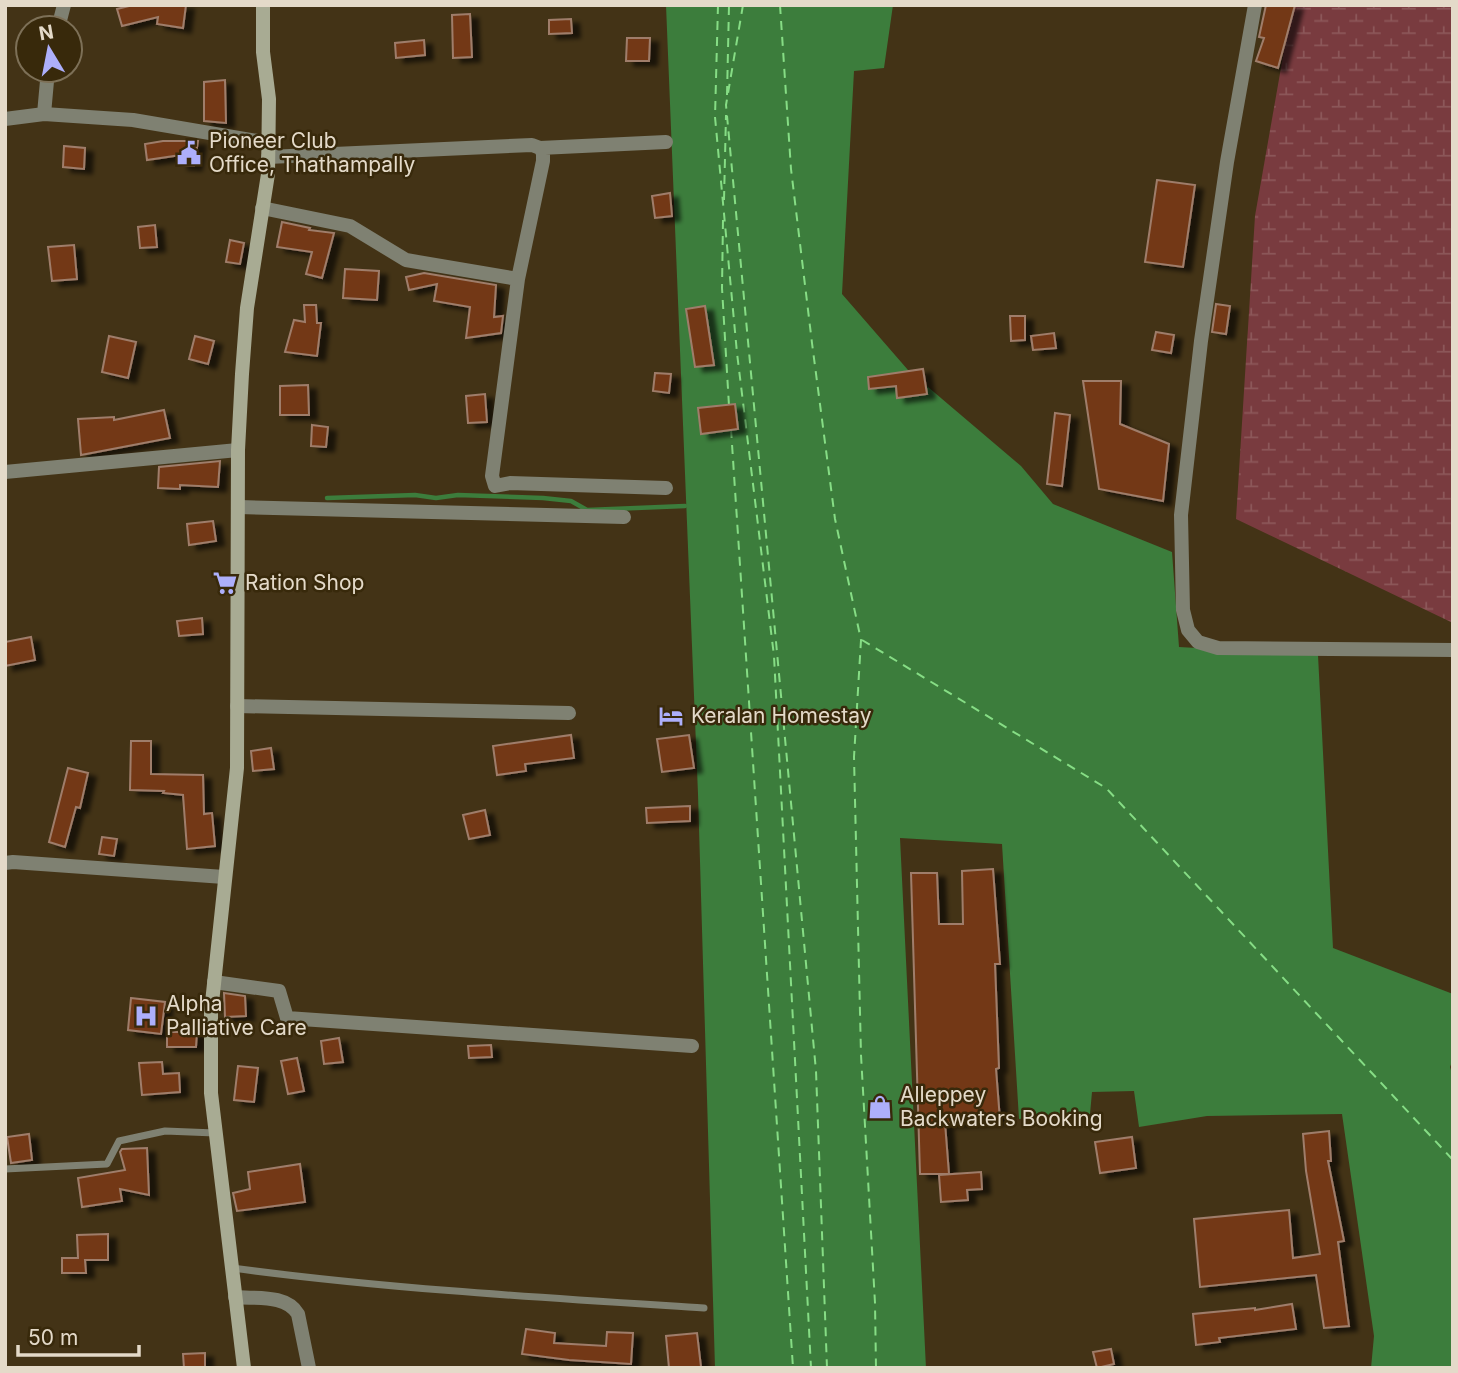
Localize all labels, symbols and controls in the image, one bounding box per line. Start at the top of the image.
north arrow [14,14,84,84]
text: N [37,20,55,45]
place label: Pioneer Club Office, Thathampally [209,128,415,177]
public building icon: Pioneer Club Office, Thathampally [175,139,203,167]
supermarket icon: Ration Shop [211,569,239,597]
place label: Ration Shop [245,570,364,595]
hotel icon: Keralan Homestay [657,702,685,730]
place label: Keralan Homestay [691,703,872,728]
place label: Alpha Palliative Care [166,991,307,1040]
hospital icon: Alpha Palliative Care [132,1002,160,1030]
place label: Alleppey Backwaters Booking [900,1082,1103,1131]
shop icon: Alleppey Backwaters Booking [866,1093,894,1121]
scale bar [18,1314,138,1358]
text: 50 m [28,1325,78,1350]

